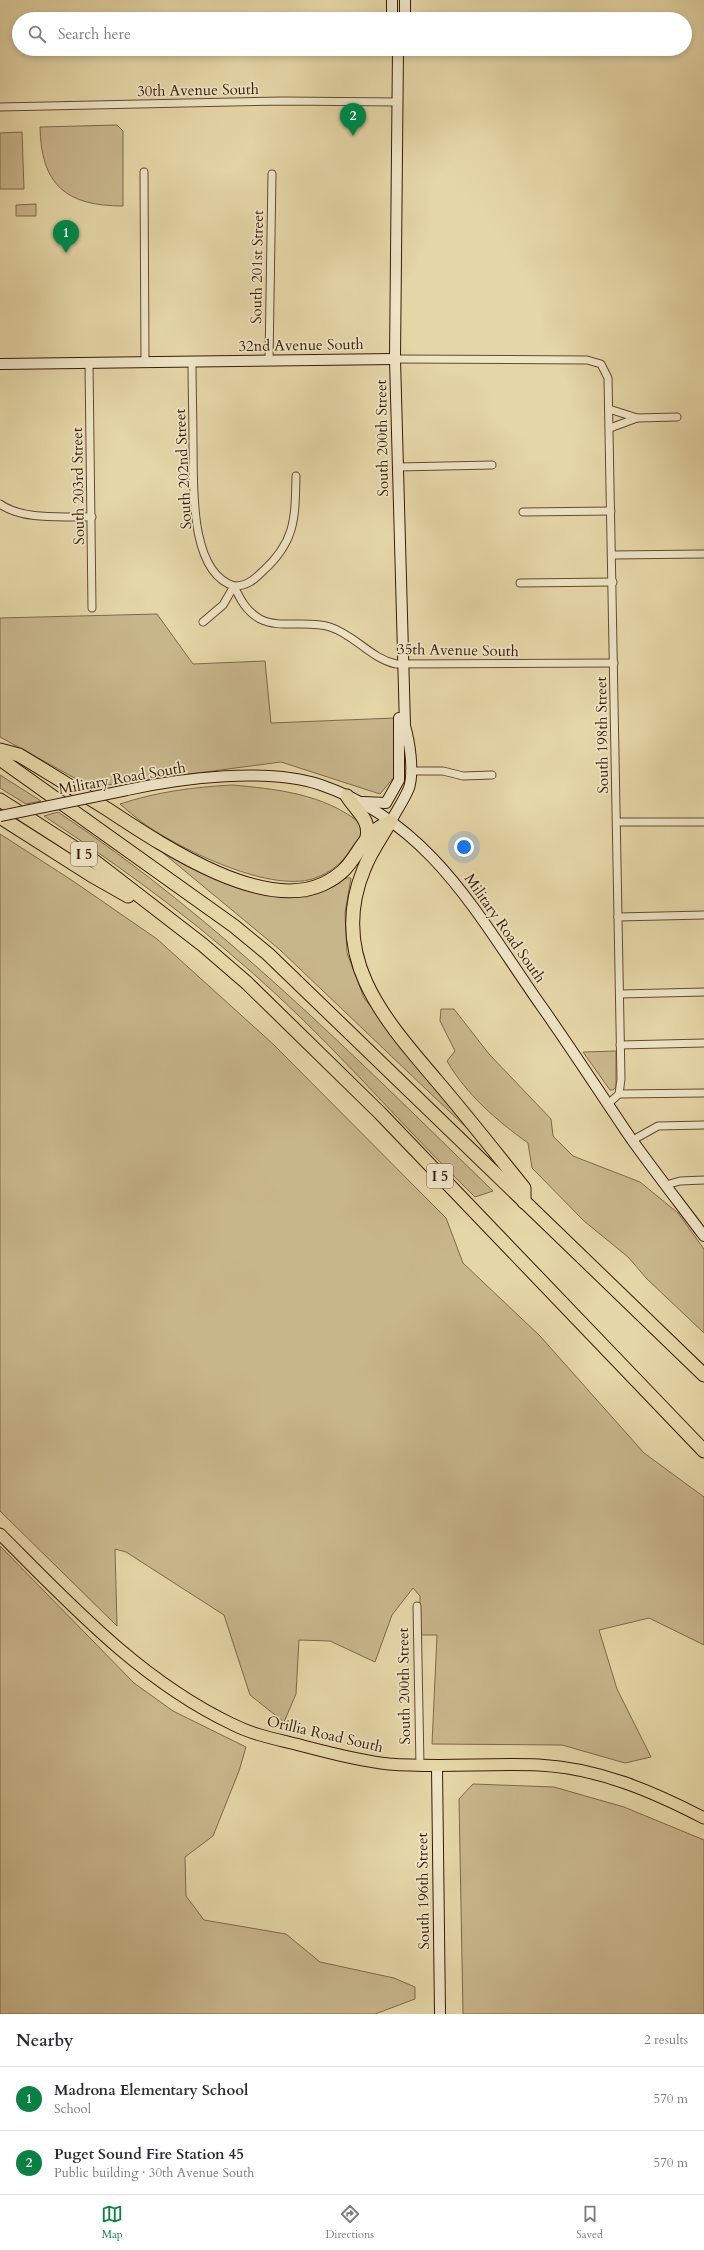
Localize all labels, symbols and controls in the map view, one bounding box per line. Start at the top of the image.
search box [12,12,692,56]
icon: search [26,23,48,45]
text: Search here [58,24,131,44]
street label: 30th Avenue South [137,79,260,101]
pin: 2 [340,103,366,136]
street label: South 201st Street [246,210,268,324]
pin: 1 [53,220,79,253]
street label: 32nd Avenue South [238,334,365,356]
street label: South 200th Street [371,379,393,497]
street label: South 202nd Street [170,408,196,530]
street label: South 203rd Street [67,427,89,545]
street label: 35th Avenue South [397,639,520,661]
street label: South 198th Street [591,676,613,794]
street label: Military Road South [57,757,188,799]
your location [454,837,474,857]
road number: I 5 [71,842,97,866]
street label: Military Road South [460,869,551,987]
road number: I 5 [427,1164,453,1188]
street label: South 200th Street [393,1627,415,1745]
street label: Orillia Road South [265,1711,386,1757]
street label: South 196th Street [412,1832,434,1950]
text: Nearby [16,2029,73,2052]
text: 2 results [644,2031,688,2049]
text: Madrona Elementary School [54,2080,248,2100]
text: 1 [26,2090,32,2108]
text: 570 m [654,2090,688,2108]
text: School [54,2100,91,2118]
text: Puget Sound Fire Station 45 [54,2144,244,2164]
text: 2 [26,2154,32,2172]
text: 570 m [654,2154,688,2172]
text: Public building · 30th Avenue South [54,2164,254,2182]
tab: Map [101,2203,123,2242]
tab: Directions [325,2203,374,2242]
tab: Saved [576,2203,603,2242]

